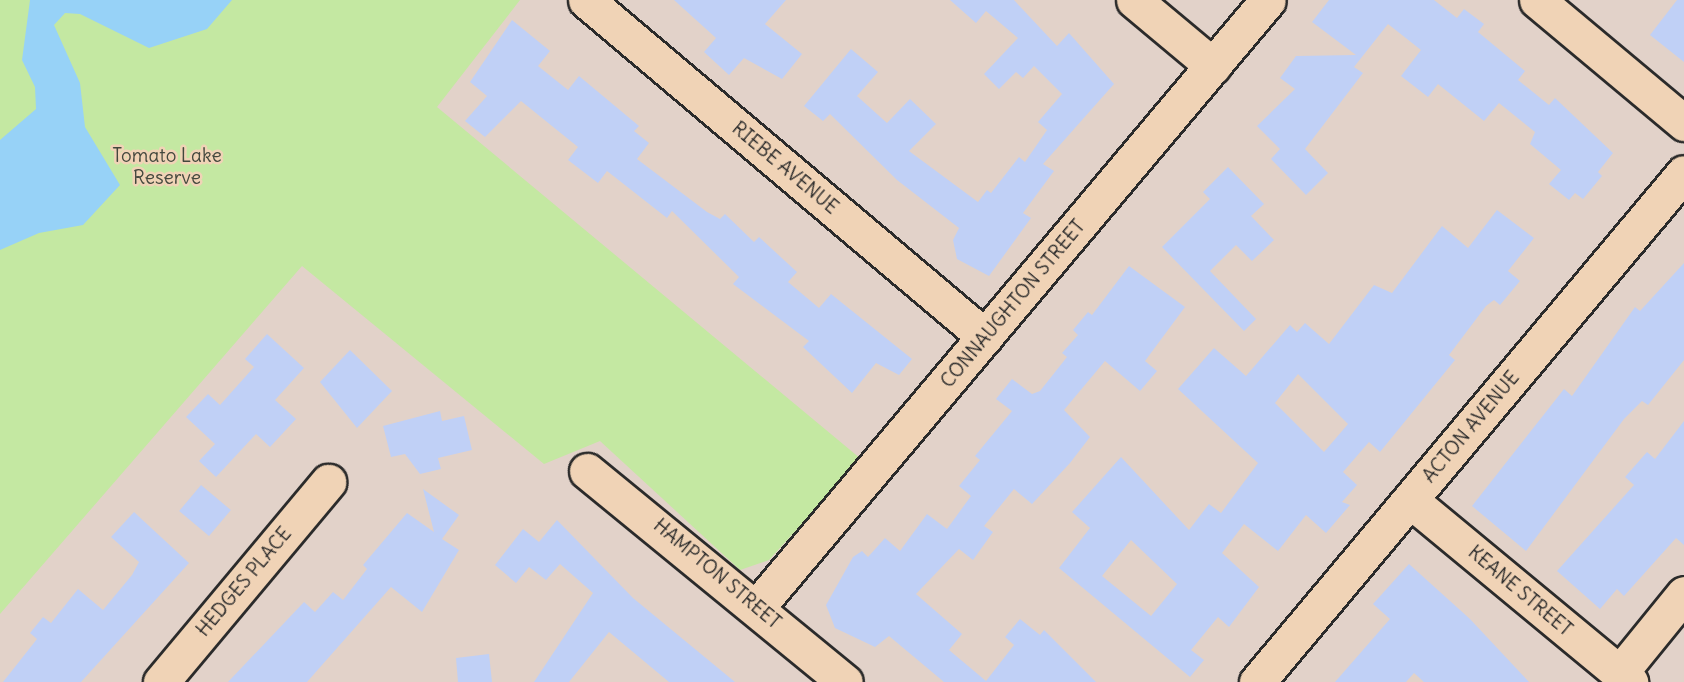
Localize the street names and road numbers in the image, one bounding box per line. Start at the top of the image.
street label: RIEBE AVENUE [727,117,843,219]
street label: CONNAUGHTON STREET [936,215,1090,393]
street label: ACTON AVENUE [1418,367,1524,487]
street label: HAMPTON STREET [649,514,785,634]
street label: HEDGES PLACE [192,523,296,641]
street label: KEANE STREET [1463,541,1577,641]

